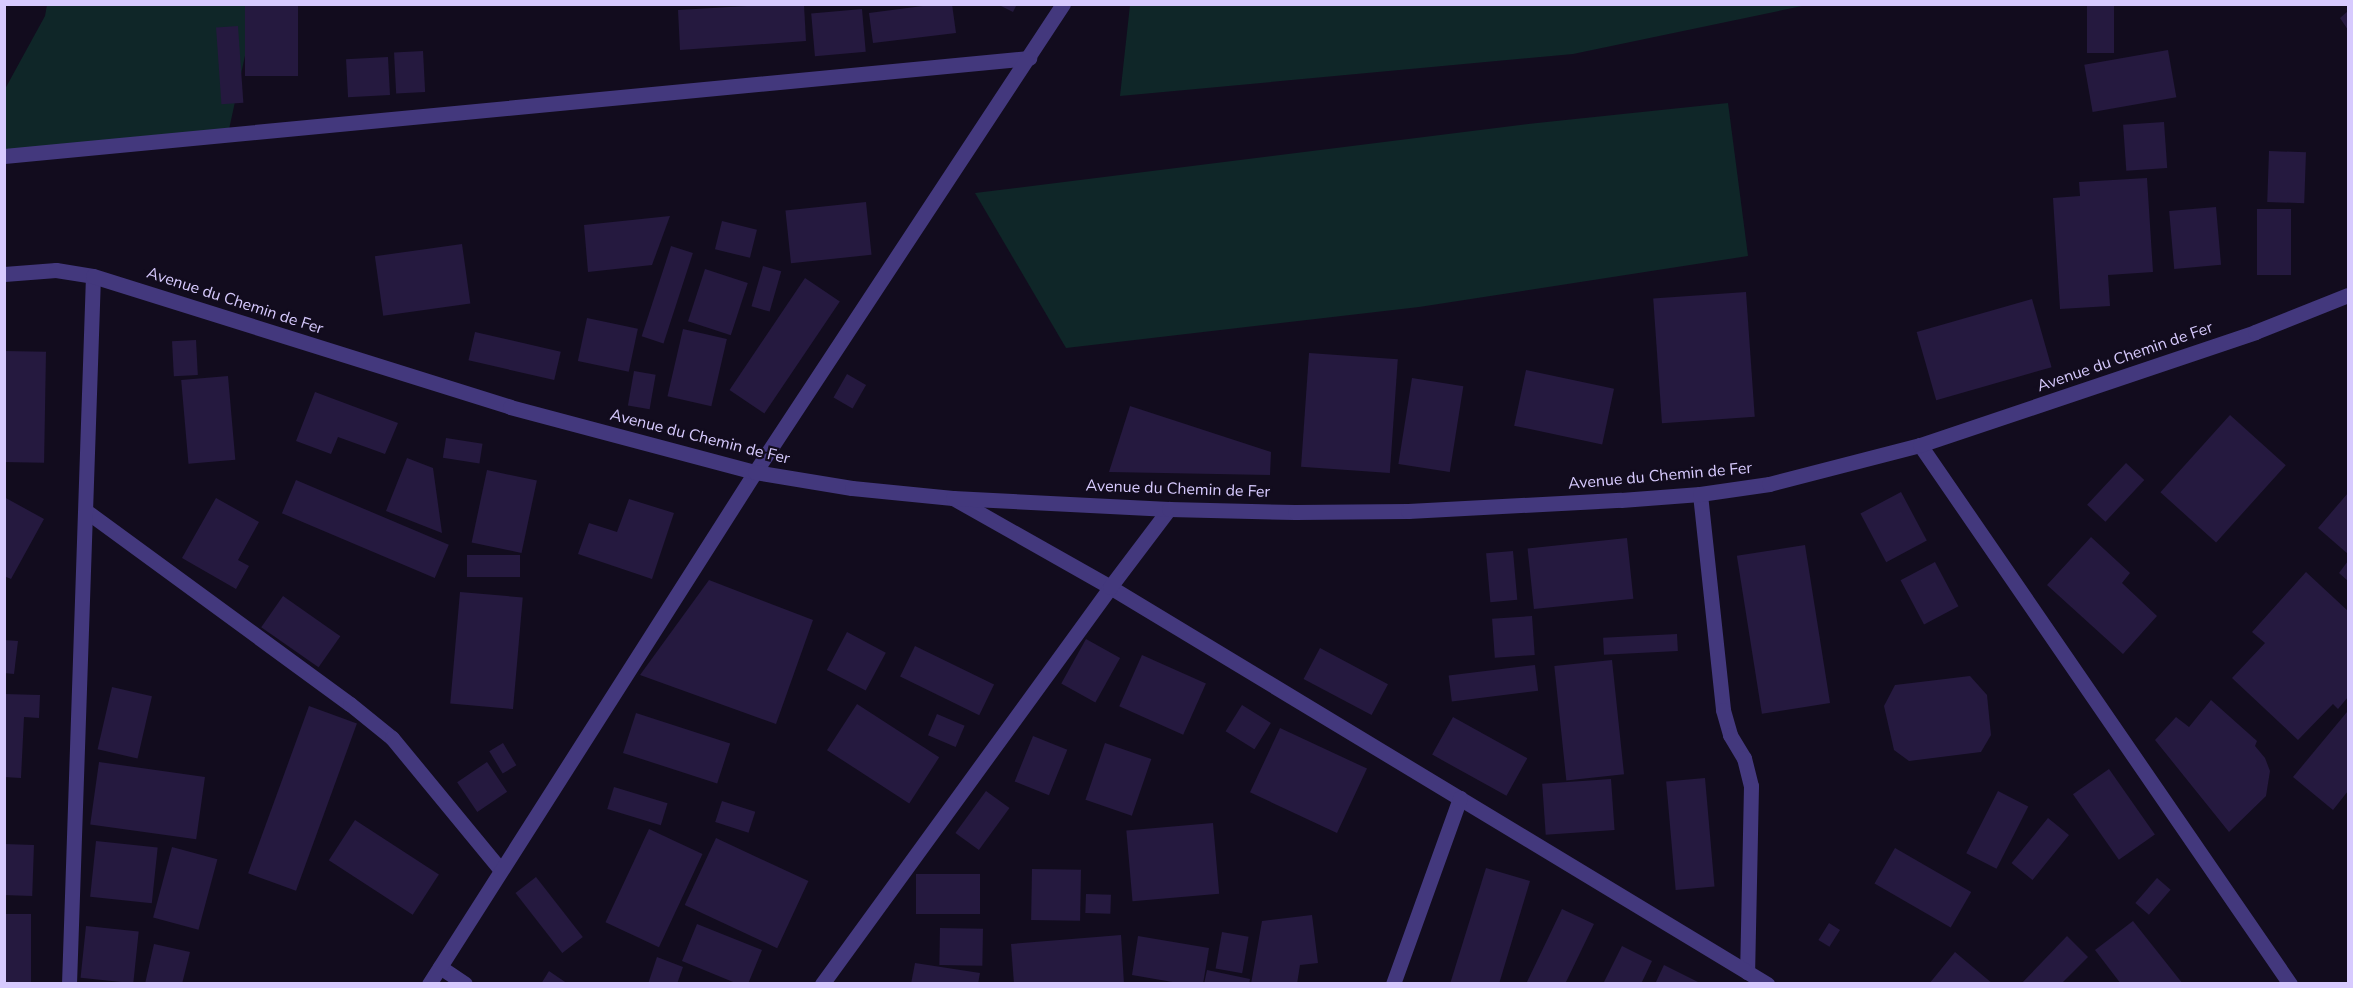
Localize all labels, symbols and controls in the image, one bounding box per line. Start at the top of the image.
street label: Avenue du Chemin de Fer [144,263,326,339]
street label: Avenue du Chemin de Fer [2035,318,2215,396]
street label: Avenue du Chemin de Fer [608,405,792,469]
street label: Avenue du Chemin de Fer [1567,458,1753,494]
street label: Avenue du Chemin de Fer [1085,476,1271,502]

